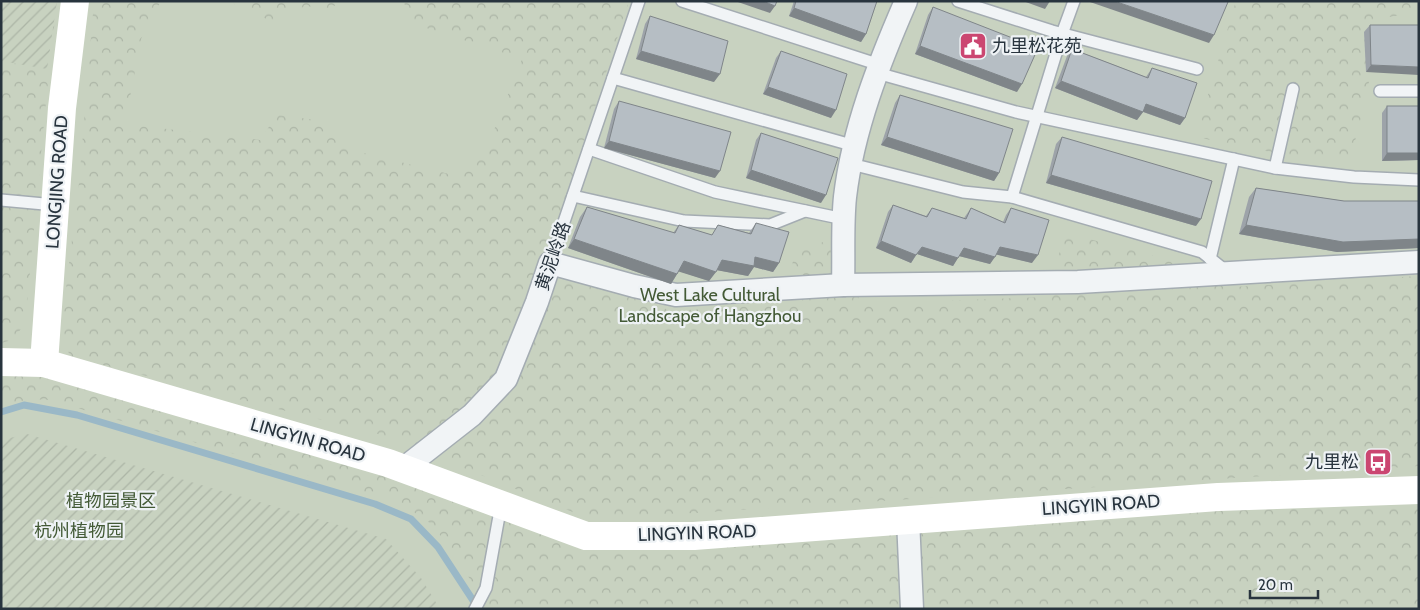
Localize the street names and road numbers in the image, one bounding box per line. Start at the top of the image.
street label: LONGJING ROAD [41,114,73,250]
street label: 黄泥岭路 [531,218,575,294]
street label: LINGYIN ROAD [248,413,368,467]
street label: LINGYIN ROAD [1041,490,1161,520]
street label: LINGYIN ROAD [637,520,757,546]

